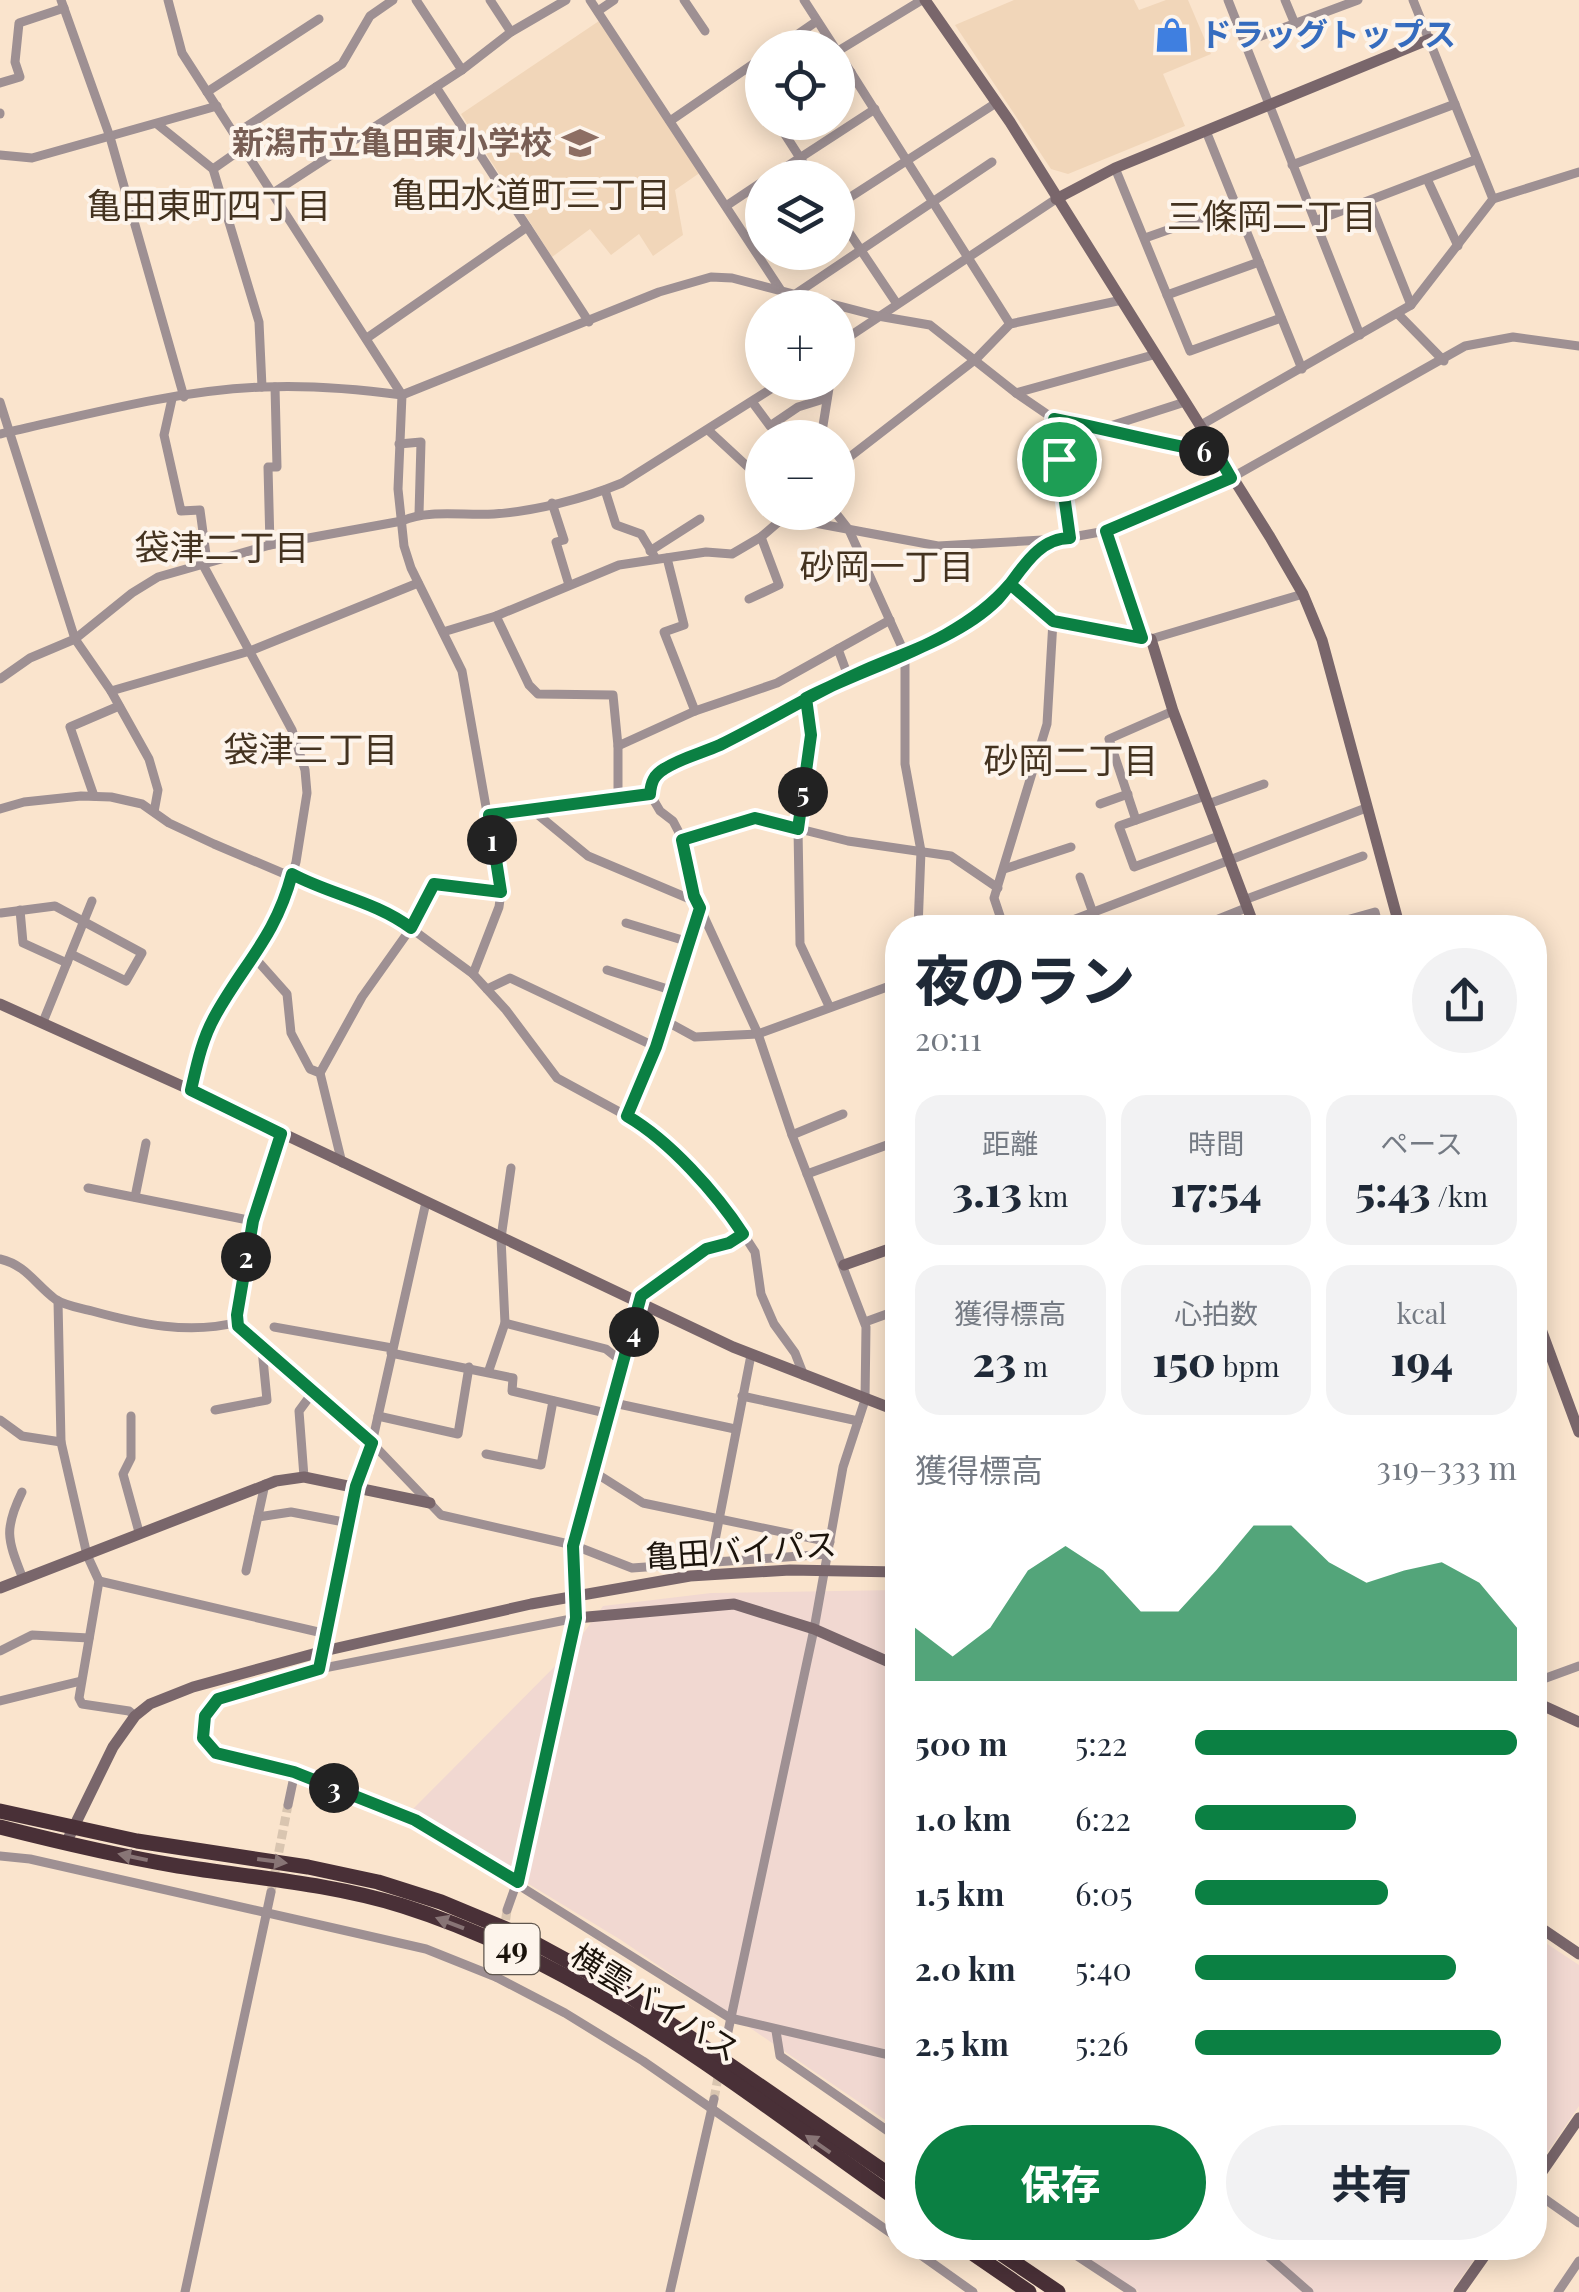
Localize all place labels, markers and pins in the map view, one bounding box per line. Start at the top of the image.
place label: ドラッグトップス [1200,11,1456,54]
shop icon: ドラッグトップス [1153,16,1191,54]
place label: 新潟市立亀田東小学校 [232,119,552,162]
school or university icon: 新潟市立亀田東小学校 [561,124,599,162]
pin [1017,417,1102,502]
pin: 6 [1179,426,1229,476]
pin: 5 [778,767,828,817]
pin: 1 [467,815,517,865]
pin: 2 [221,1232,271,1282]
pin: 4 [609,1307,659,1357]
pin: 3 [309,1763,359,1813]

